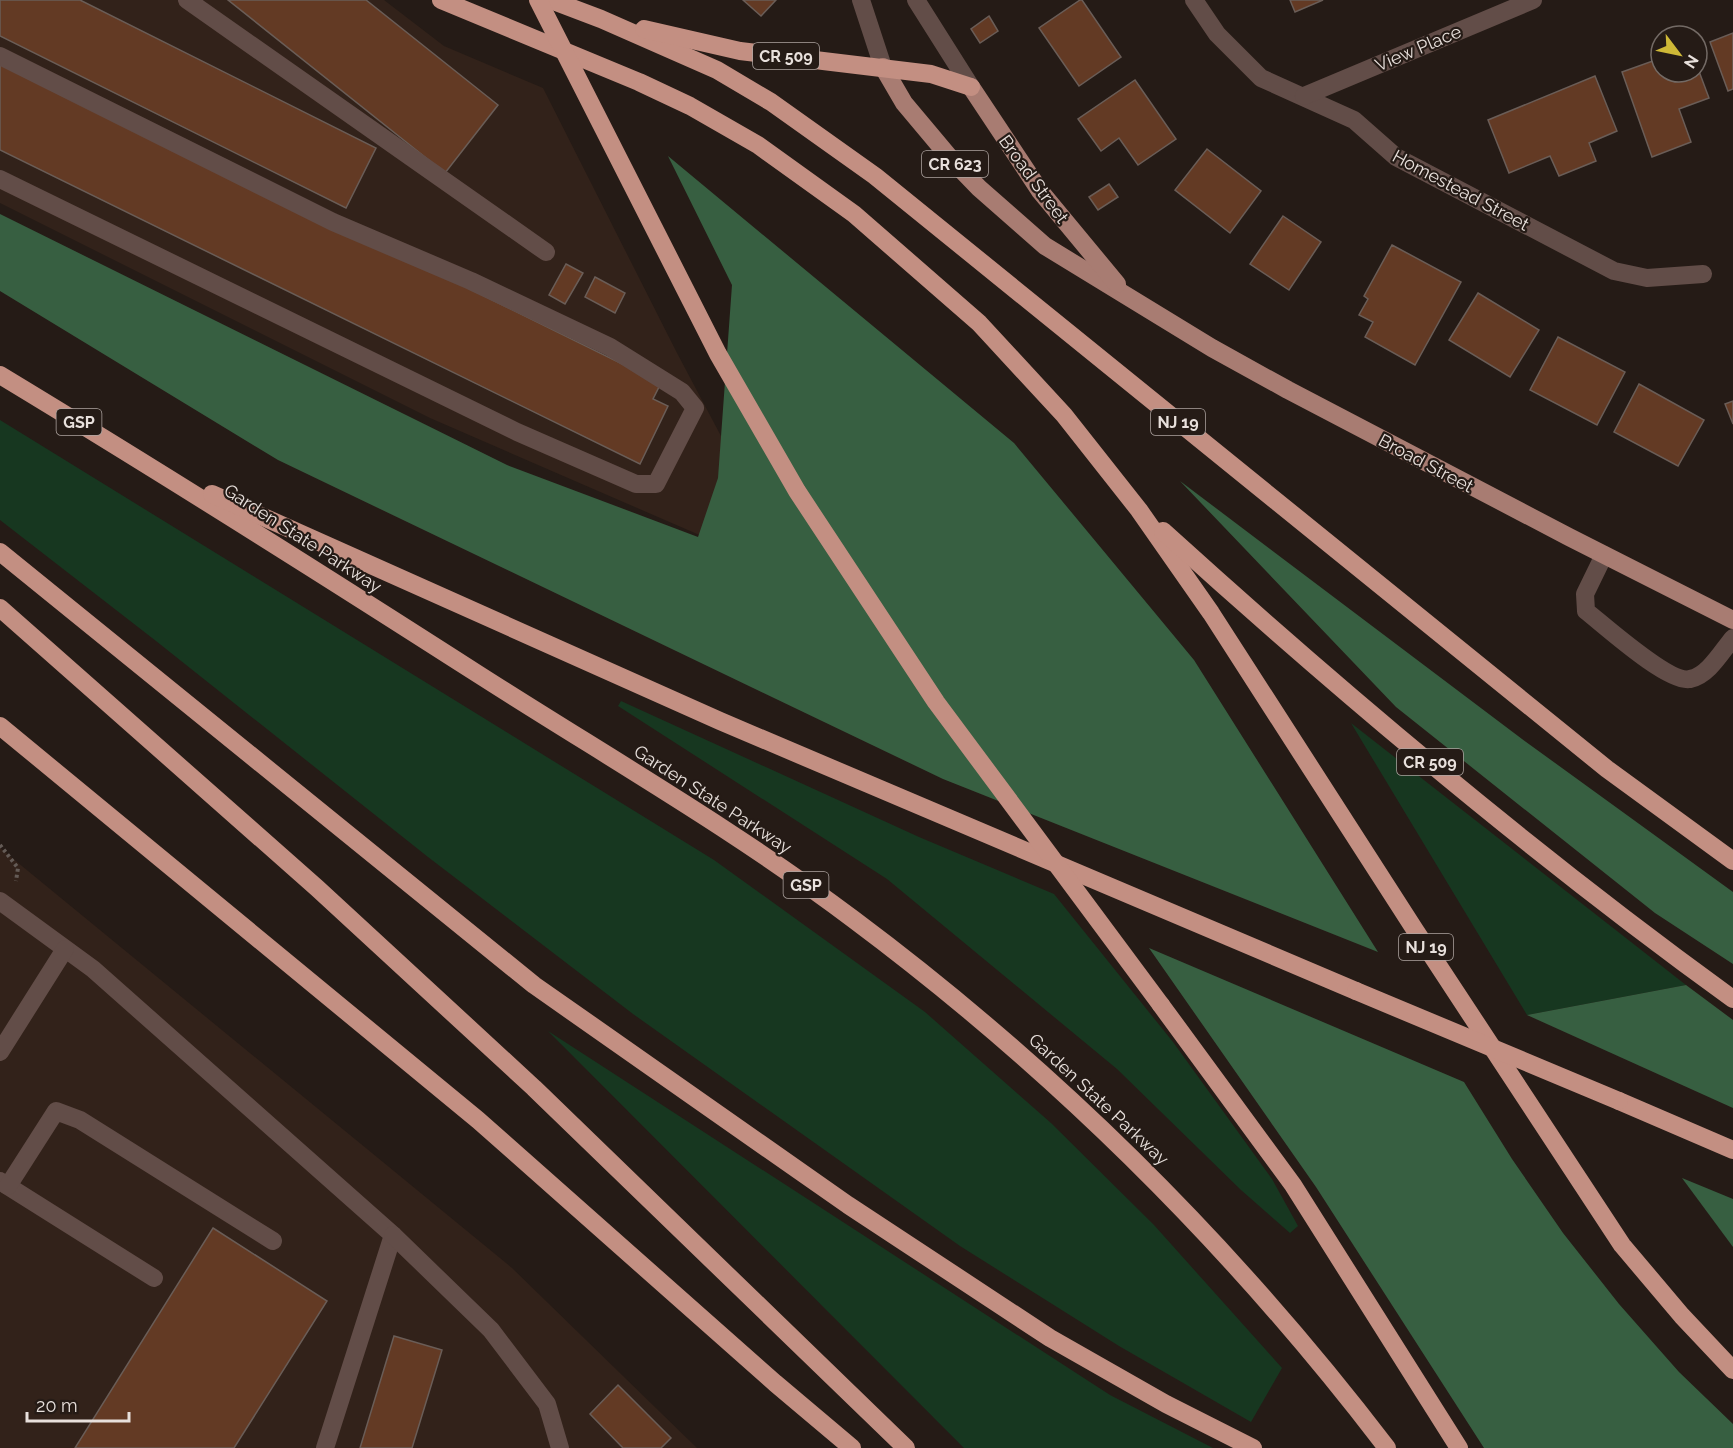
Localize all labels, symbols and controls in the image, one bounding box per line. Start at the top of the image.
street label: View Place [1372,20,1465,76]
north arrow [1649,24,1709,84]
road number: CR 509 [753,43,819,69]
text: N [1680,51,1703,72]
street label: Broad Street [995,131,1073,227]
street label: Homestead Street [1389,145,1533,235]
road number: CR 623 [922,151,988,177]
road number: GSP [56,409,101,435]
road number: NJ 19 [1151,409,1205,435]
street label: Broad Street [1375,429,1477,497]
street label: Garden State Parkway [220,479,386,597]
street label: Garden State Parkway [630,740,796,858]
road number: CR 509 [1397,749,1463,775]
road number: GSP [784,872,828,898]
road number: NJ 19 [1399,934,1453,960]
street label: Garden State Parkway [1025,1029,1173,1169]
scale bar [27,1385,129,1423]
text: 20 m [36,1395,78,1416]

